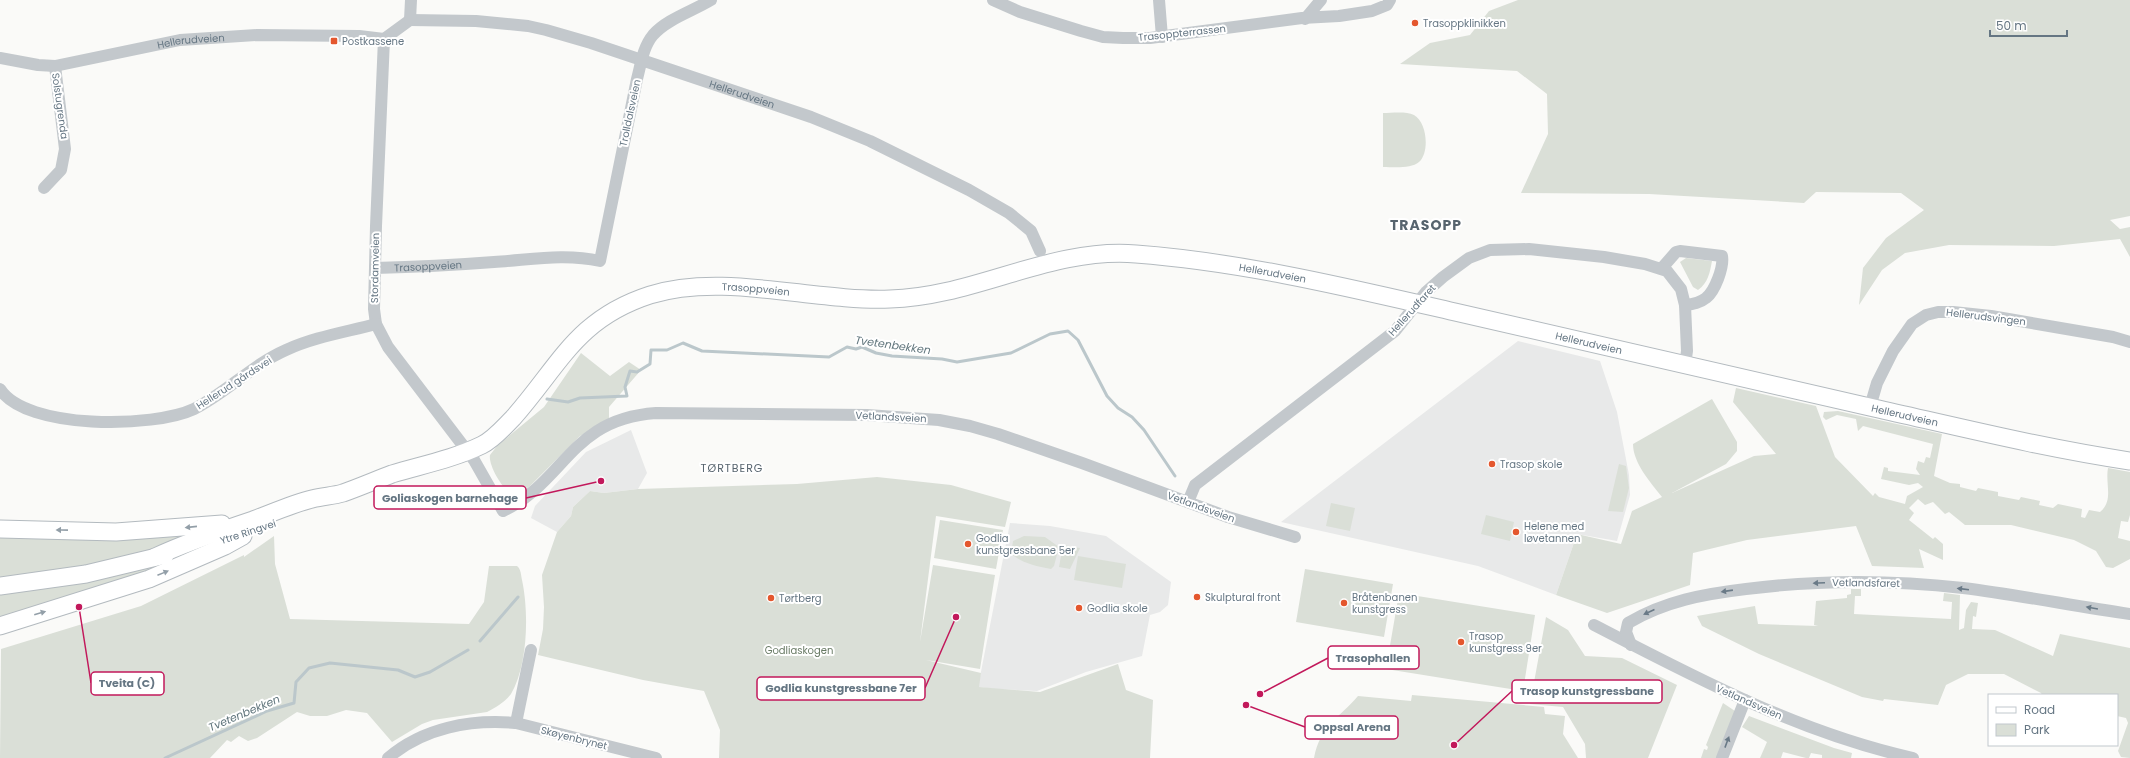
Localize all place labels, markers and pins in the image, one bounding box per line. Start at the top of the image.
place label: Trasoppklinikken [1423,16,1506,31]
marker: Trasoppklinikken [1410,18,1420,28]
place label: Postkassene [342,34,404,49]
marker: Postkassene [329,36,339,46]
place label: Trasop skole [1500,457,1562,472]
marker: Trasop skole [1487,459,1497,469]
callout: Goliaskogen barnehage [374,486,526,509]
place label: Helene med løvetannen [1524,519,1584,546]
marker: Helene med løvetannen [1511,527,1521,537]
place label: Godlia kunstgressbane 5er [976,531,1075,558]
marker: Godlia kunstgressbane 5er [963,539,973,549]
place label: Skulptural front [1205,590,1281,605]
place label: Bråtenbanen kunstgress [1352,590,1417,617]
place label: Tørtberg [779,591,822,606]
marker: Skulptural front [1192,592,1202,602]
marker: Tørtberg [766,593,776,603]
marker: Bråtenbanen kunstgress [1339,598,1349,608]
place label: Godlia skole [1087,601,1148,616]
marker: Godlia skole [1074,603,1084,613]
place label: Trasop kunstgress 9er [1469,629,1542,656]
marker: Trasop kunstgress 9er [1456,637,1466,647]
callout: Trasophallen [1328,646,1419,669]
callout: Tveita (C) [91,672,164,695]
callout: Godlia kunstgressbane 7er [757,677,925,700]
callout: Trasop kunstgressbane [1512,680,1662,703]
callout: Oppsal Arena [1305,716,1398,739]

